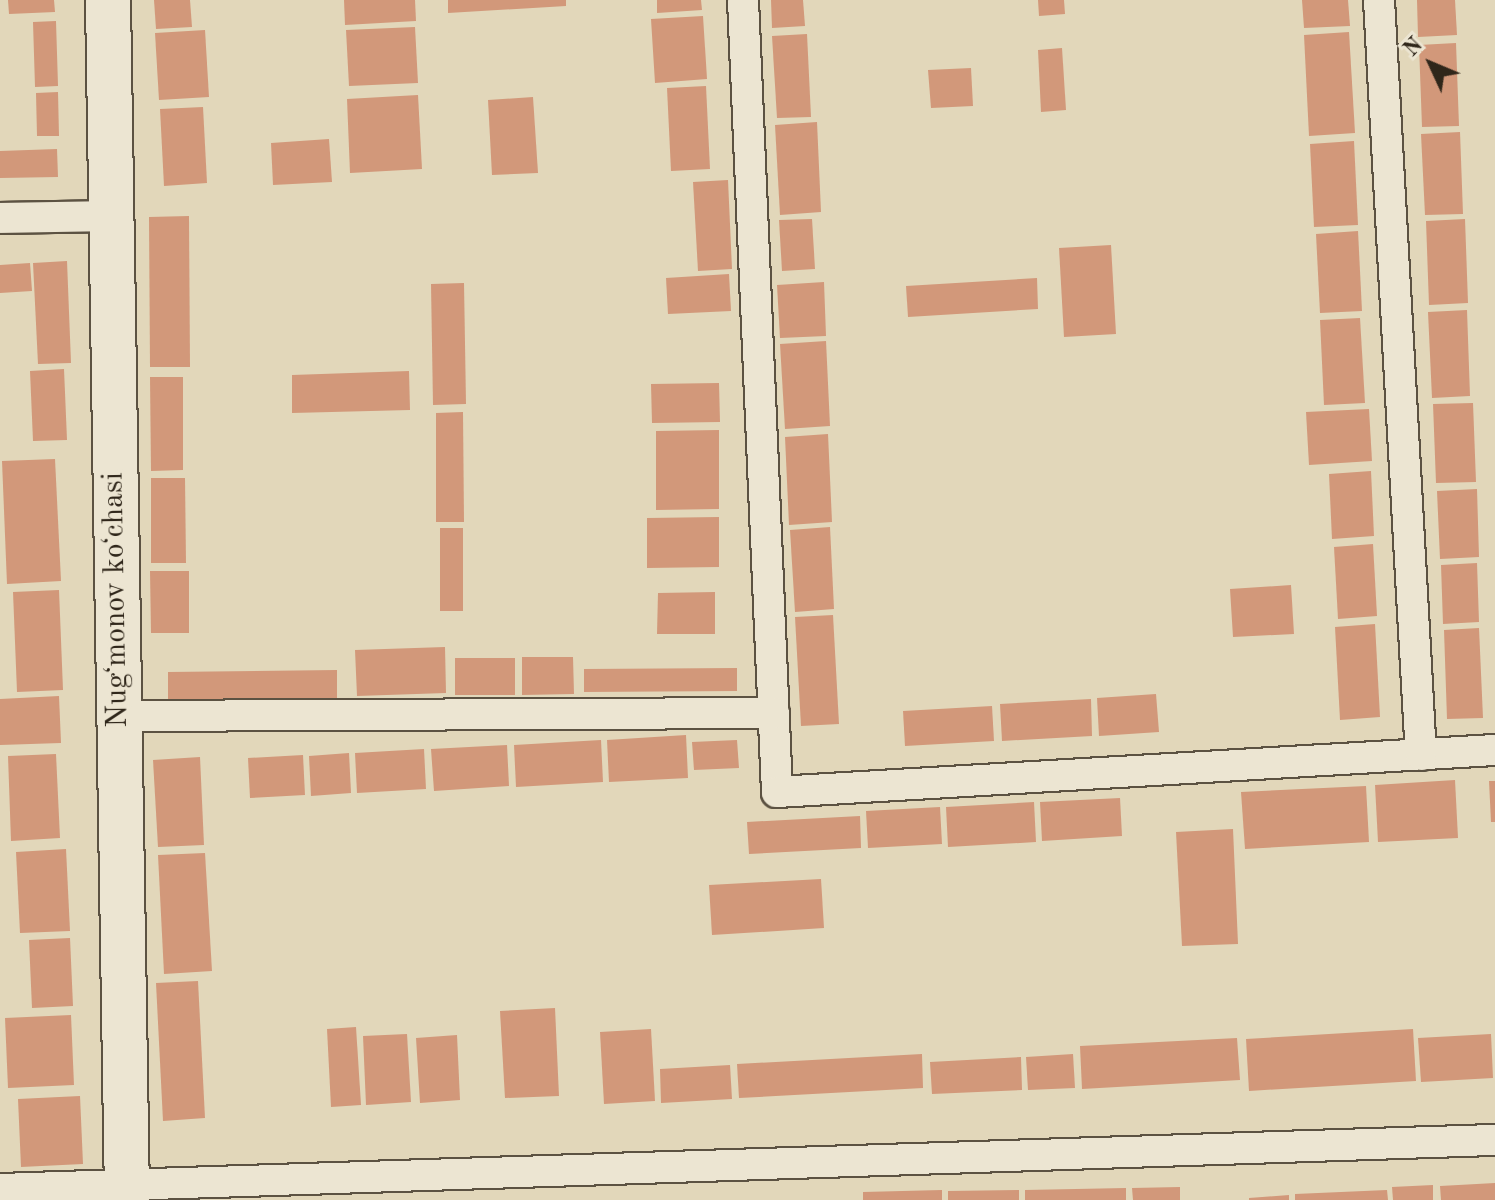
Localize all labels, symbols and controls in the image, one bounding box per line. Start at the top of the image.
north arrow [1391,24,1471,104]
text: N [1400,34,1427,61]
street label: Nugʻmonov koʻchasi [96,472,136,728]

